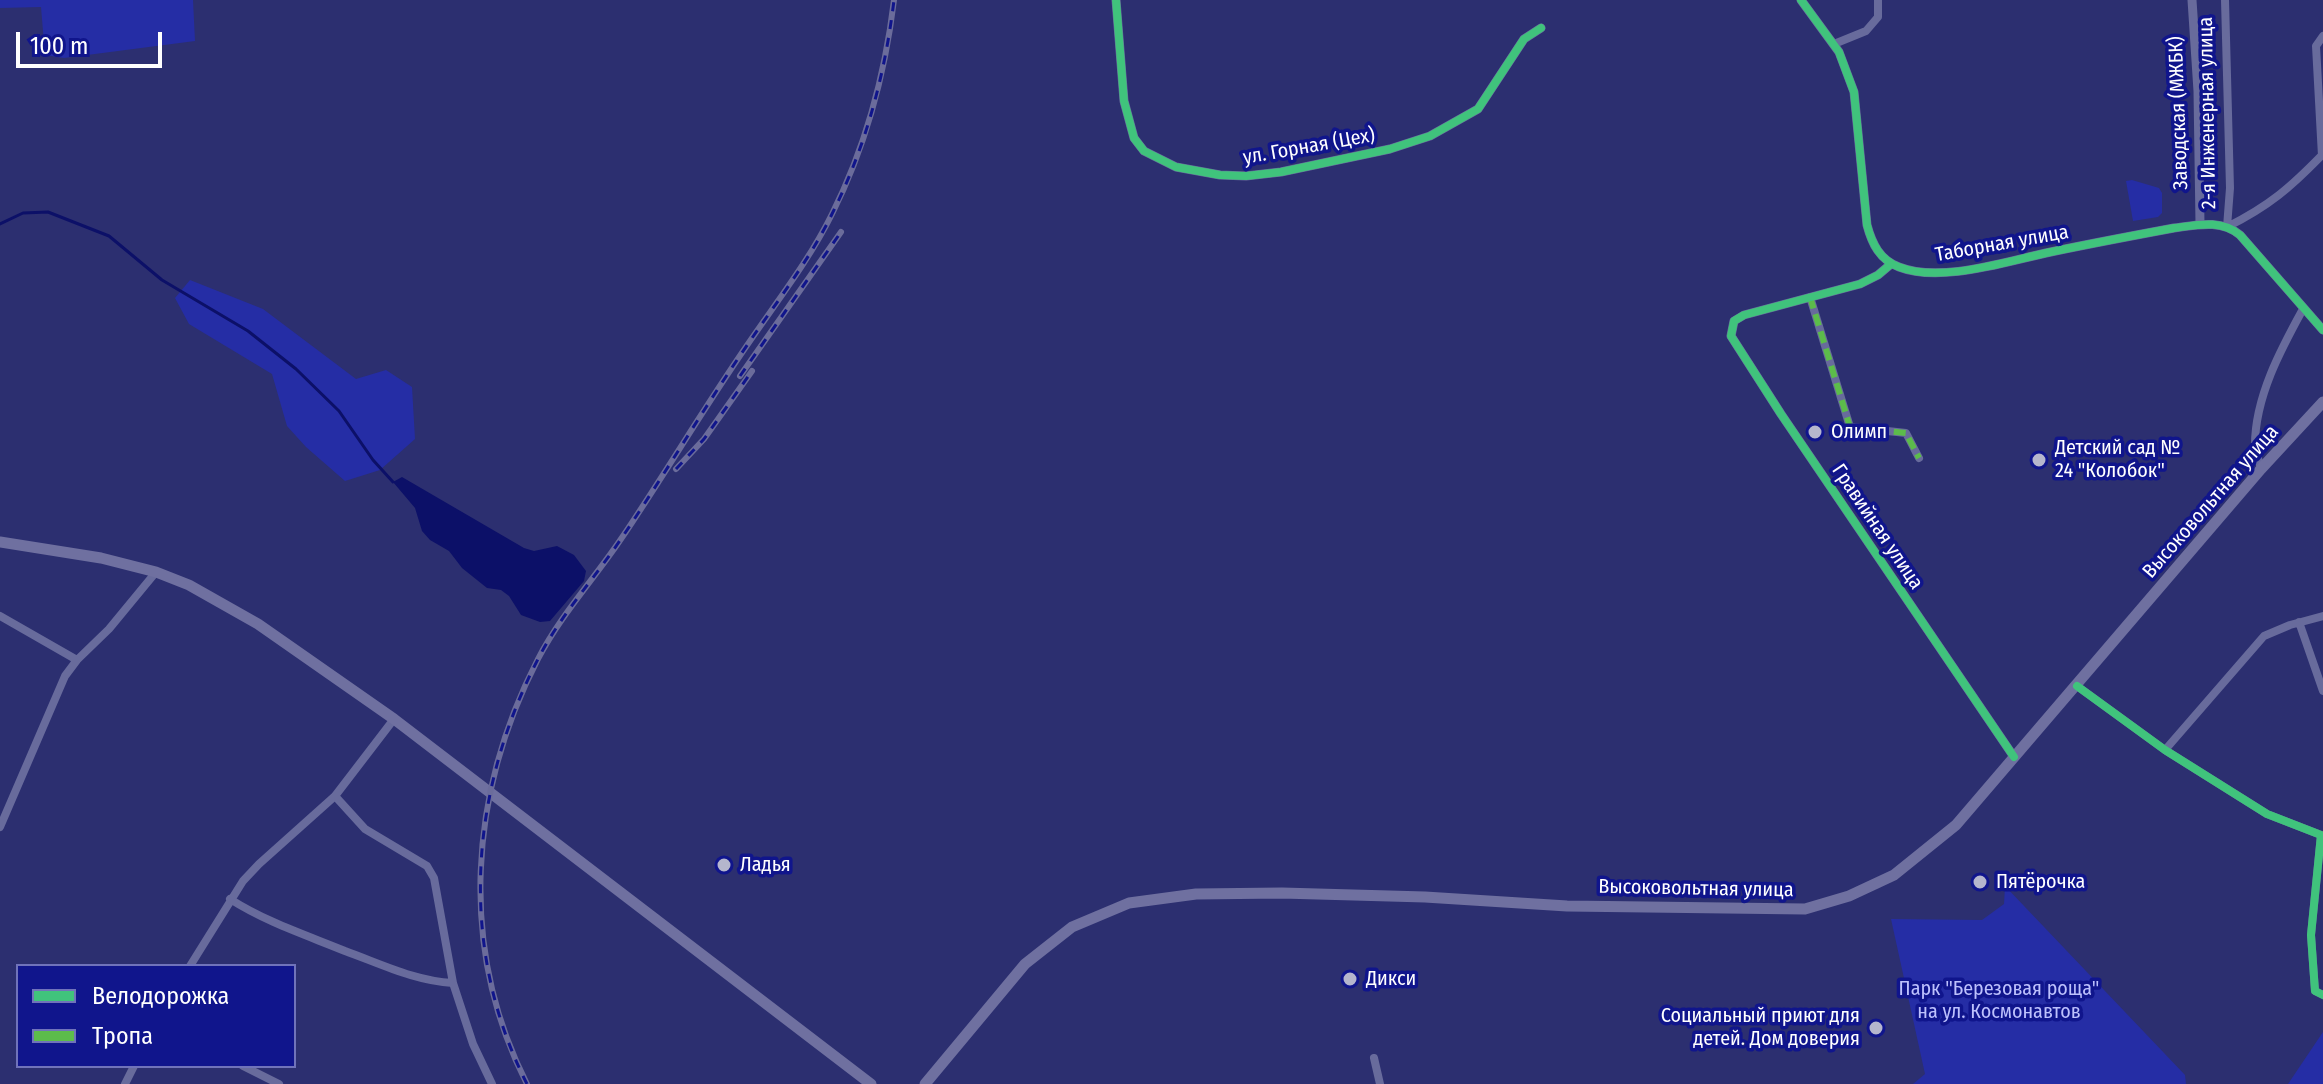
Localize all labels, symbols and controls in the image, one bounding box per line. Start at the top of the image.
scale bar [20,16,166,66]
street label: 2-я Инженерная улица [2194,17,2222,209]
text: 100 m [30,32,88,60]
street label: Заводская (МЖБК) [2164,36,2194,190]
street label: ул. Горная (Цех) [1241,124,1377,170]
street label: Таборная улица [1934,220,2070,268]
place label: Олимп [1831,420,1887,444]
street label: Высоковольтная улица [2138,420,2284,584]
marker: Олимп [1806,423,1824,441]
place label: Детский сад № 24 "Колобок" [2055,436,2180,483]
marker: Детский сад № 24 "Колобок" [2030,451,2048,469]
street label: Гравийная улица [1826,460,1928,594]
place label: Ладья [740,853,791,877]
marker: Ладья [715,856,733,874]
place label: Пятёрочка [1996,870,2085,894]
marker: Пятёрочка [1971,873,1989,891]
street label: Высоковольтная улица [1598,875,1794,903]
legend [16,964,296,1068]
place label: Дикси [1366,967,1416,991]
marker: Дикси [1341,970,1359,988]
park label: Парк "Березовая роща" на ул. Космонавтов [1899,977,2099,1024]
text: Велодорожка [92,982,229,1010]
place label: Социальный приют для детей. Дом доверия [1661,1004,1860,1051]
marker: Социальный приют для детей. Дом доверия [1867,1019,1885,1037]
text: Тропа [92,1022,153,1050]

